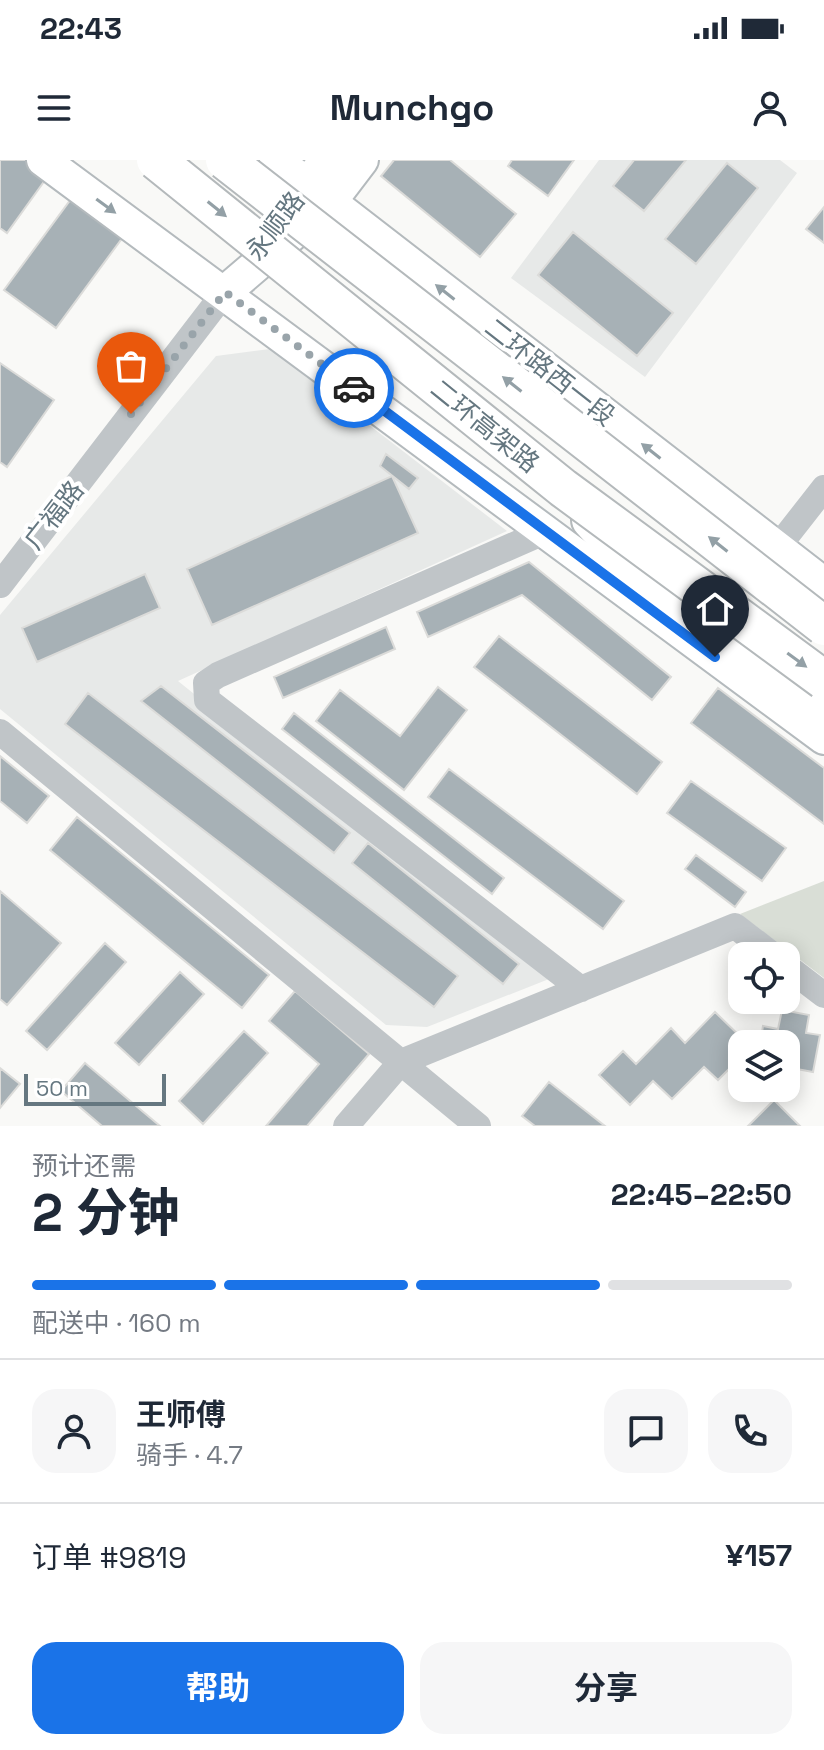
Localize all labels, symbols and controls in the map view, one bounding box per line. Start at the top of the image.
text: 22:43 [40,9,122,48]
text: Munchgo [330,85,494,131]
icon: menu [32,86,76,130]
icon: person [748,86,792,130]
street label: 永顺路 [238,185,312,267]
one-way arrow [95,198,117,214]
one-way arrow [207,200,227,216]
one-way arrow [435,284,455,300]
street label: 二环路西一段 [478,311,622,433]
pin [97,332,165,414]
icon: bag [109,344,153,388]
courier [314,348,394,428]
icon: car [332,366,376,410]
street label: 二环高架路 [424,372,546,480]
one-way arrow [502,377,522,393]
one-way arrow [641,443,661,459]
street label: 广福路 [17,474,91,556]
one-way arrow [708,536,728,552]
pin [681,575,749,657]
icon: home [693,587,737,631]
one-way arrow [787,652,808,668]
map controls [728,942,800,1102]
button: locate [728,942,800,1014]
button: layers [728,1030,800,1102]
scale bar [24,1070,166,1106]
text: 50 m [36,1074,88,1102]
text: 预计还需 [32,1149,136,1183]
text: 22:45–22:50 [611,1175,792,1214]
text: 2 分钟 [32,1180,180,1246]
text: 配送中 · 160 m [32,1306,201,1340]
button: person [32,1389,116,1473]
button: chat [604,1389,688,1473]
button: phone [708,1389,792,1473]
text: 王师傅 [136,1395,226,1434]
text: 骑手 · 4.7 [136,1438,243,1472]
text: ¥157 [726,1536,792,1575]
text: 订单 #9819 [32,1538,187,1577]
button: 帮助 [32,1642,404,1734]
button: 分享 [420,1642,792,1734]

